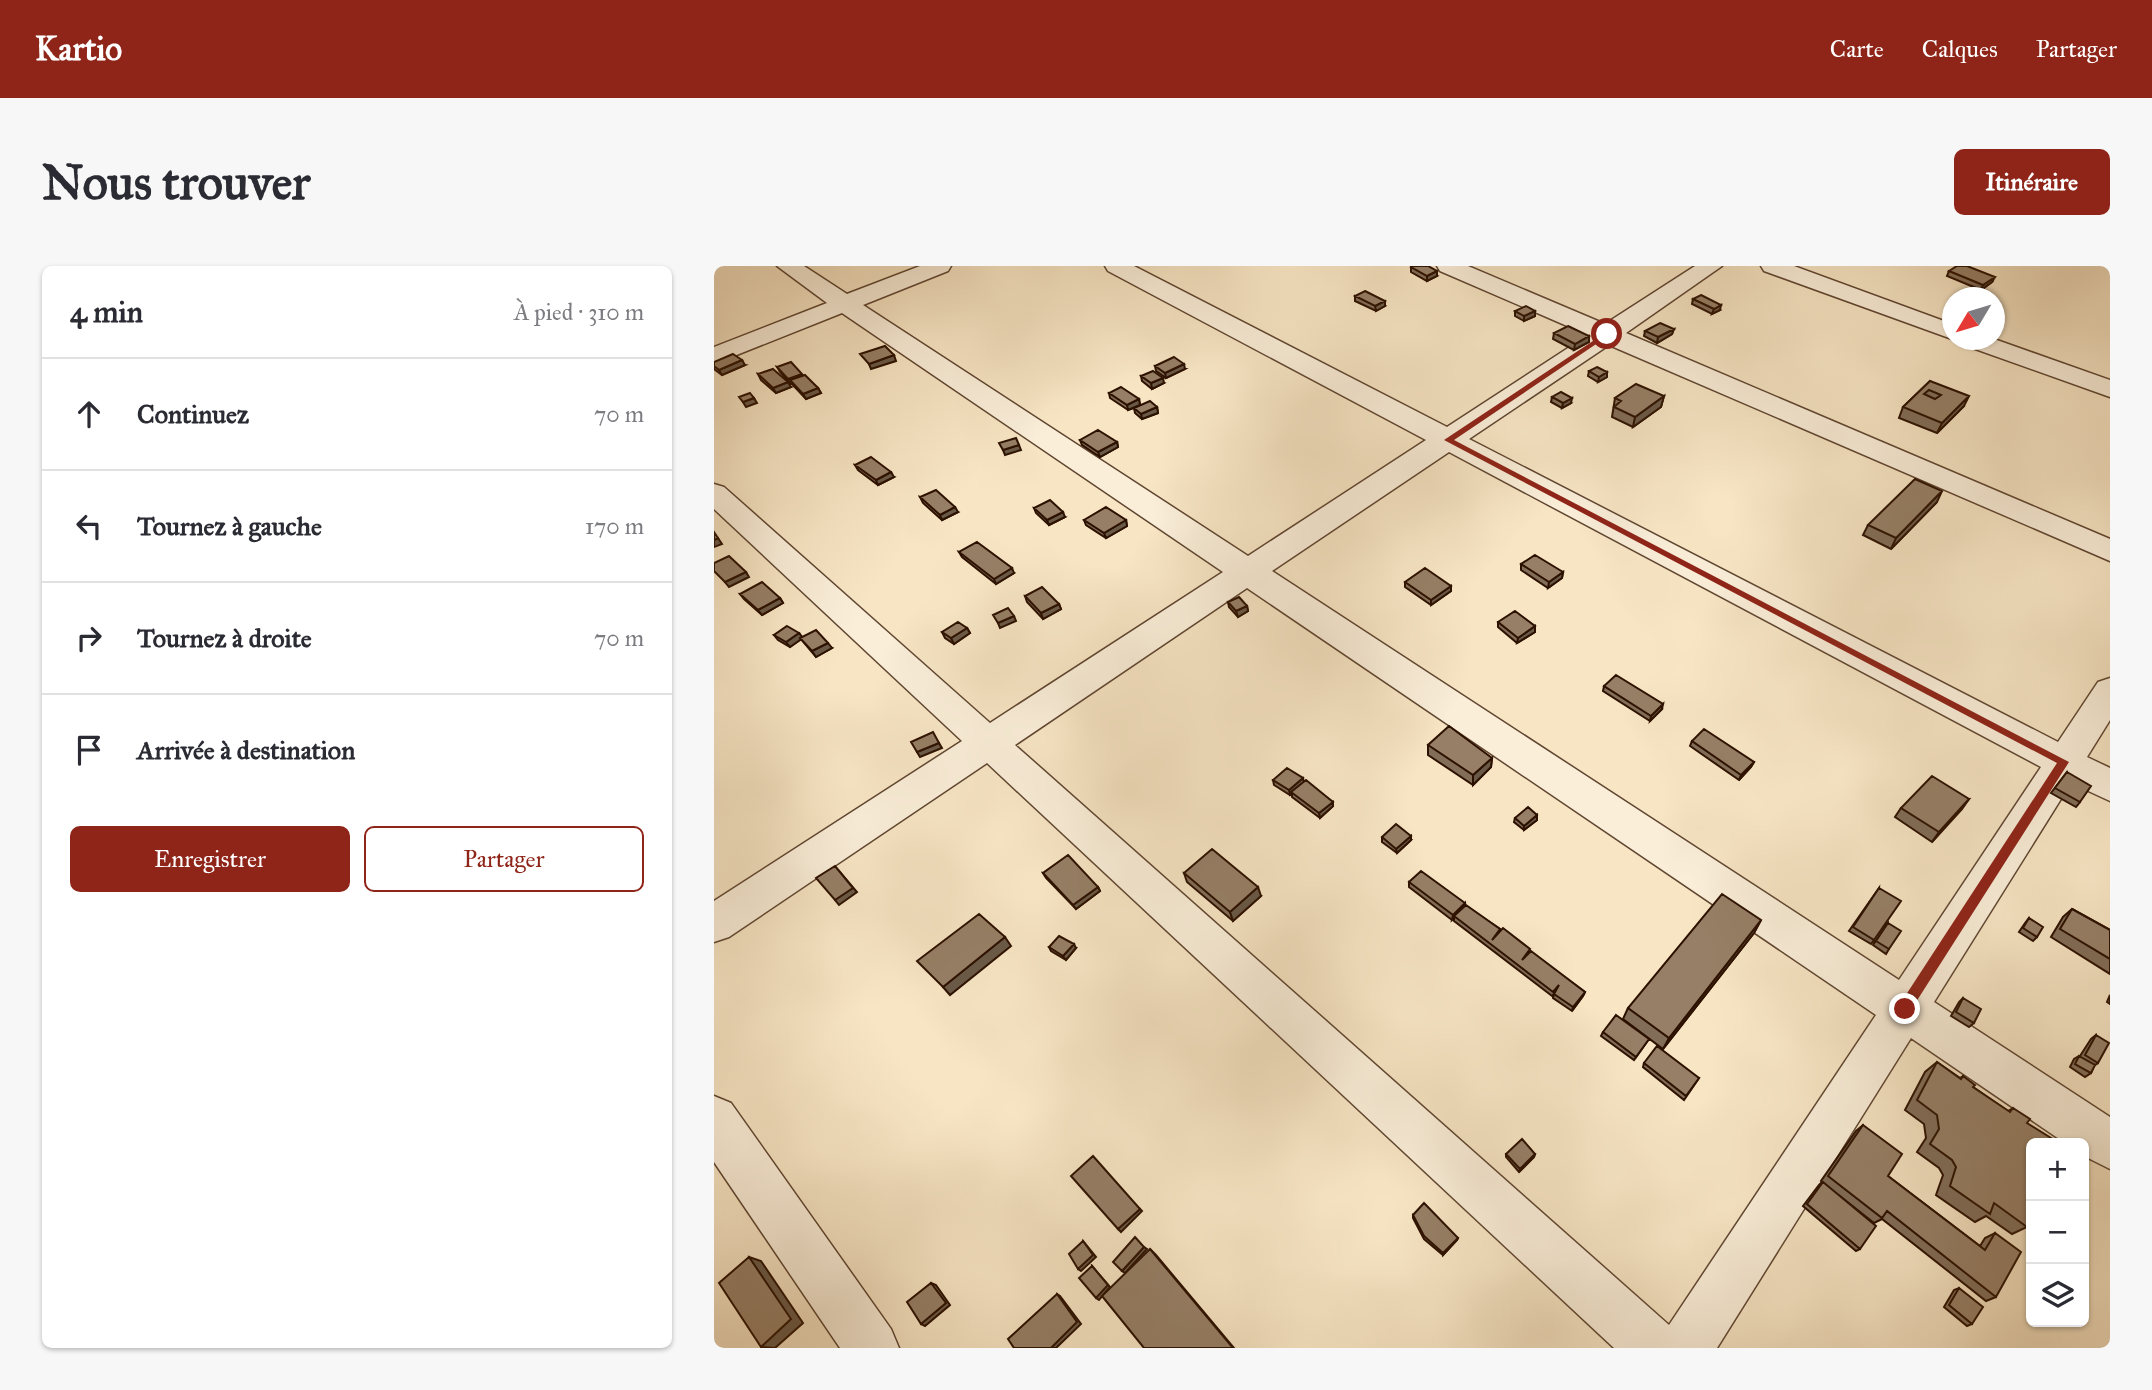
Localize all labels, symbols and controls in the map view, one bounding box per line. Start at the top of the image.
text: Kartio [35,29,122,69]
text: Carte [1830,34,1884,64]
text: Calques [1922,34,1998,64]
text: Partager [2036,34,2117,64]
button: Itinéraire [1954,149,2110,215]
text: Nous trouver [42,153,310,212]
north arrow [1942,287,2005,350]
text: 4 min [70,294,143,330]
text: À pied · 310 m [514,298,644,326]
route start [1591,318,1622,349]
icon: ahead [70,395,108,433]
text: Continuez [137,398,249,430]
text: 70 m [594,400,644,428]
icon: left [70,507,108,545]
text: Tournez à gauche [137,510,322,542]
text: 170 m [585,512,644,540]
icon: right [70,619,108,657]
text: Tournez à droite [137,622,312,654]
text: 70 m [594,624,644,652]
icon: arrive [70,731,108,769]
text: Arrivée à destination [137,734,355,766]
button: Enregistrer [70,826,350,892]
button: Partager [364,826,644,892]
route end [1889,993,1920,1024]
map controls [2026,1138,2089,1327]
button: + [2026,1138,2089,1201]
button: − [2026,1201,2089,1264]
button: layers [2026,1264,2089,1327]

